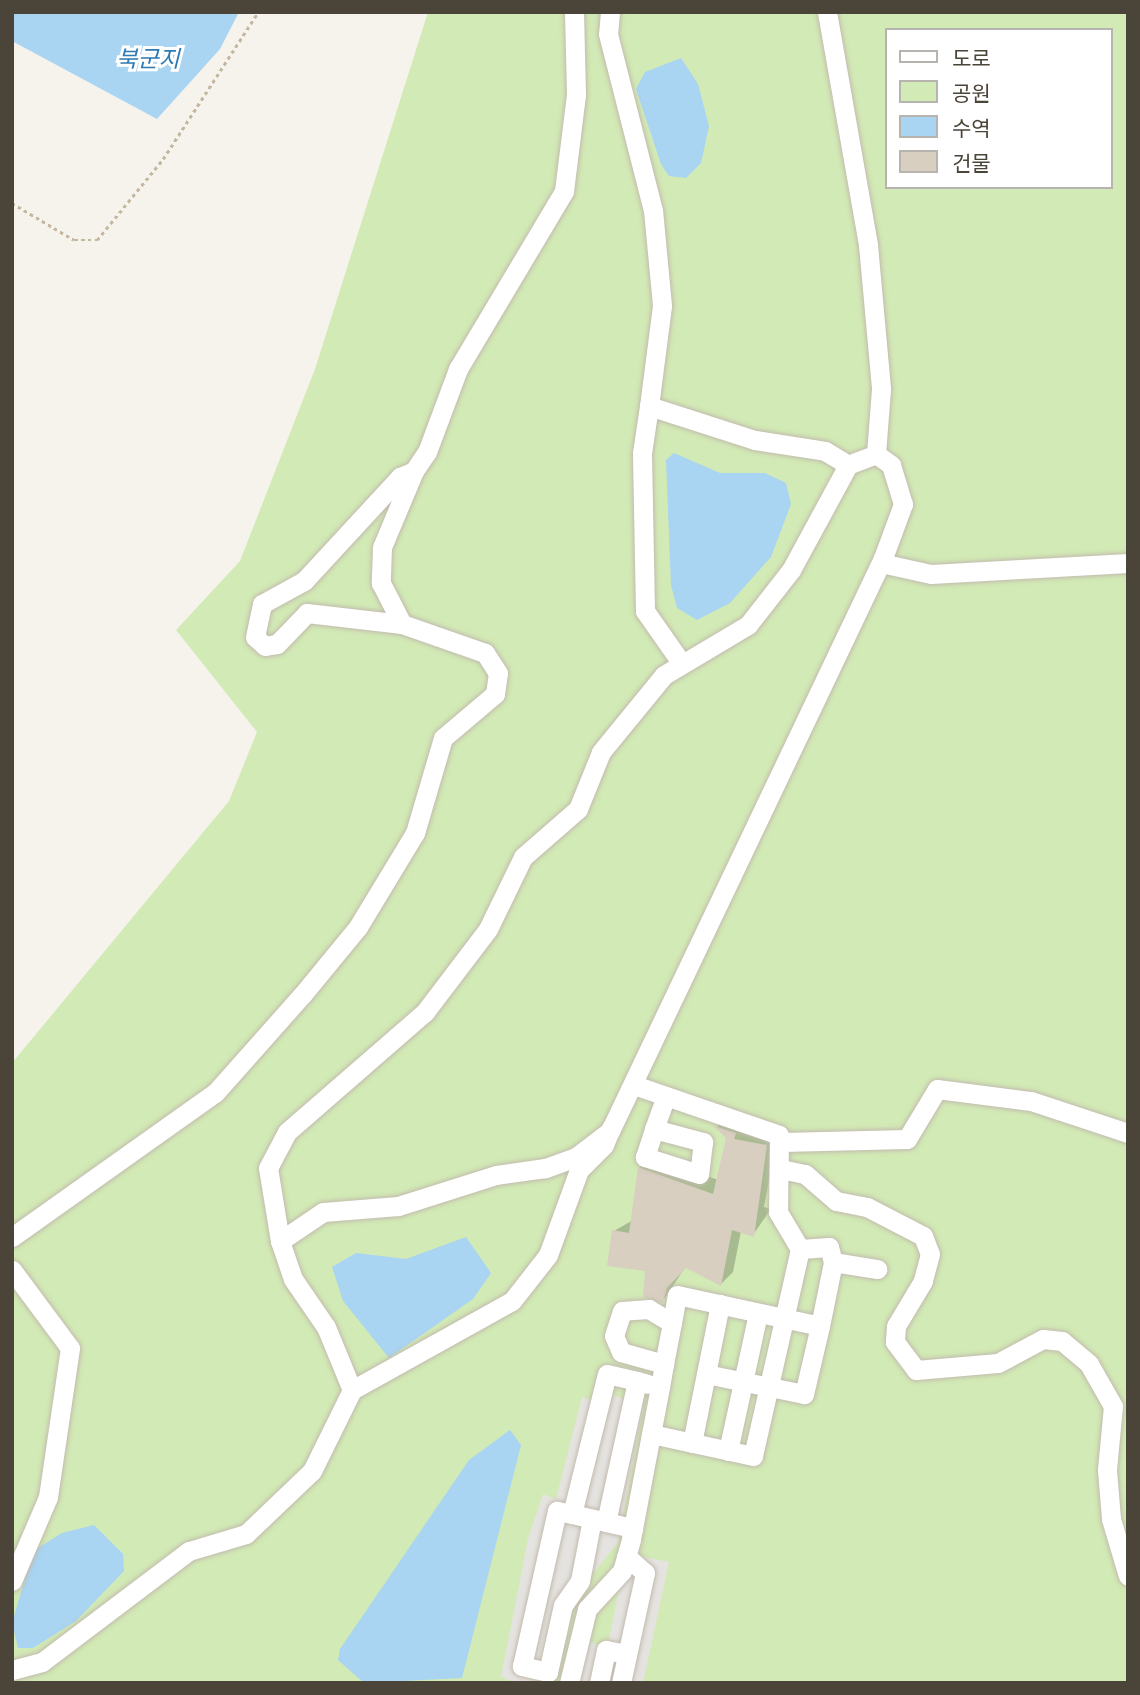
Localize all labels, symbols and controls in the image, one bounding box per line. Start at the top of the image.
legend [884,28,1112,189]
water label: 북군지 [116,45,180,73]
text: 도로 [952,45,991,72]
text: 공원 [952,80,991,107]
text: 수역 [952,115,991,142]
text: 건물 [952,150,991,177]

